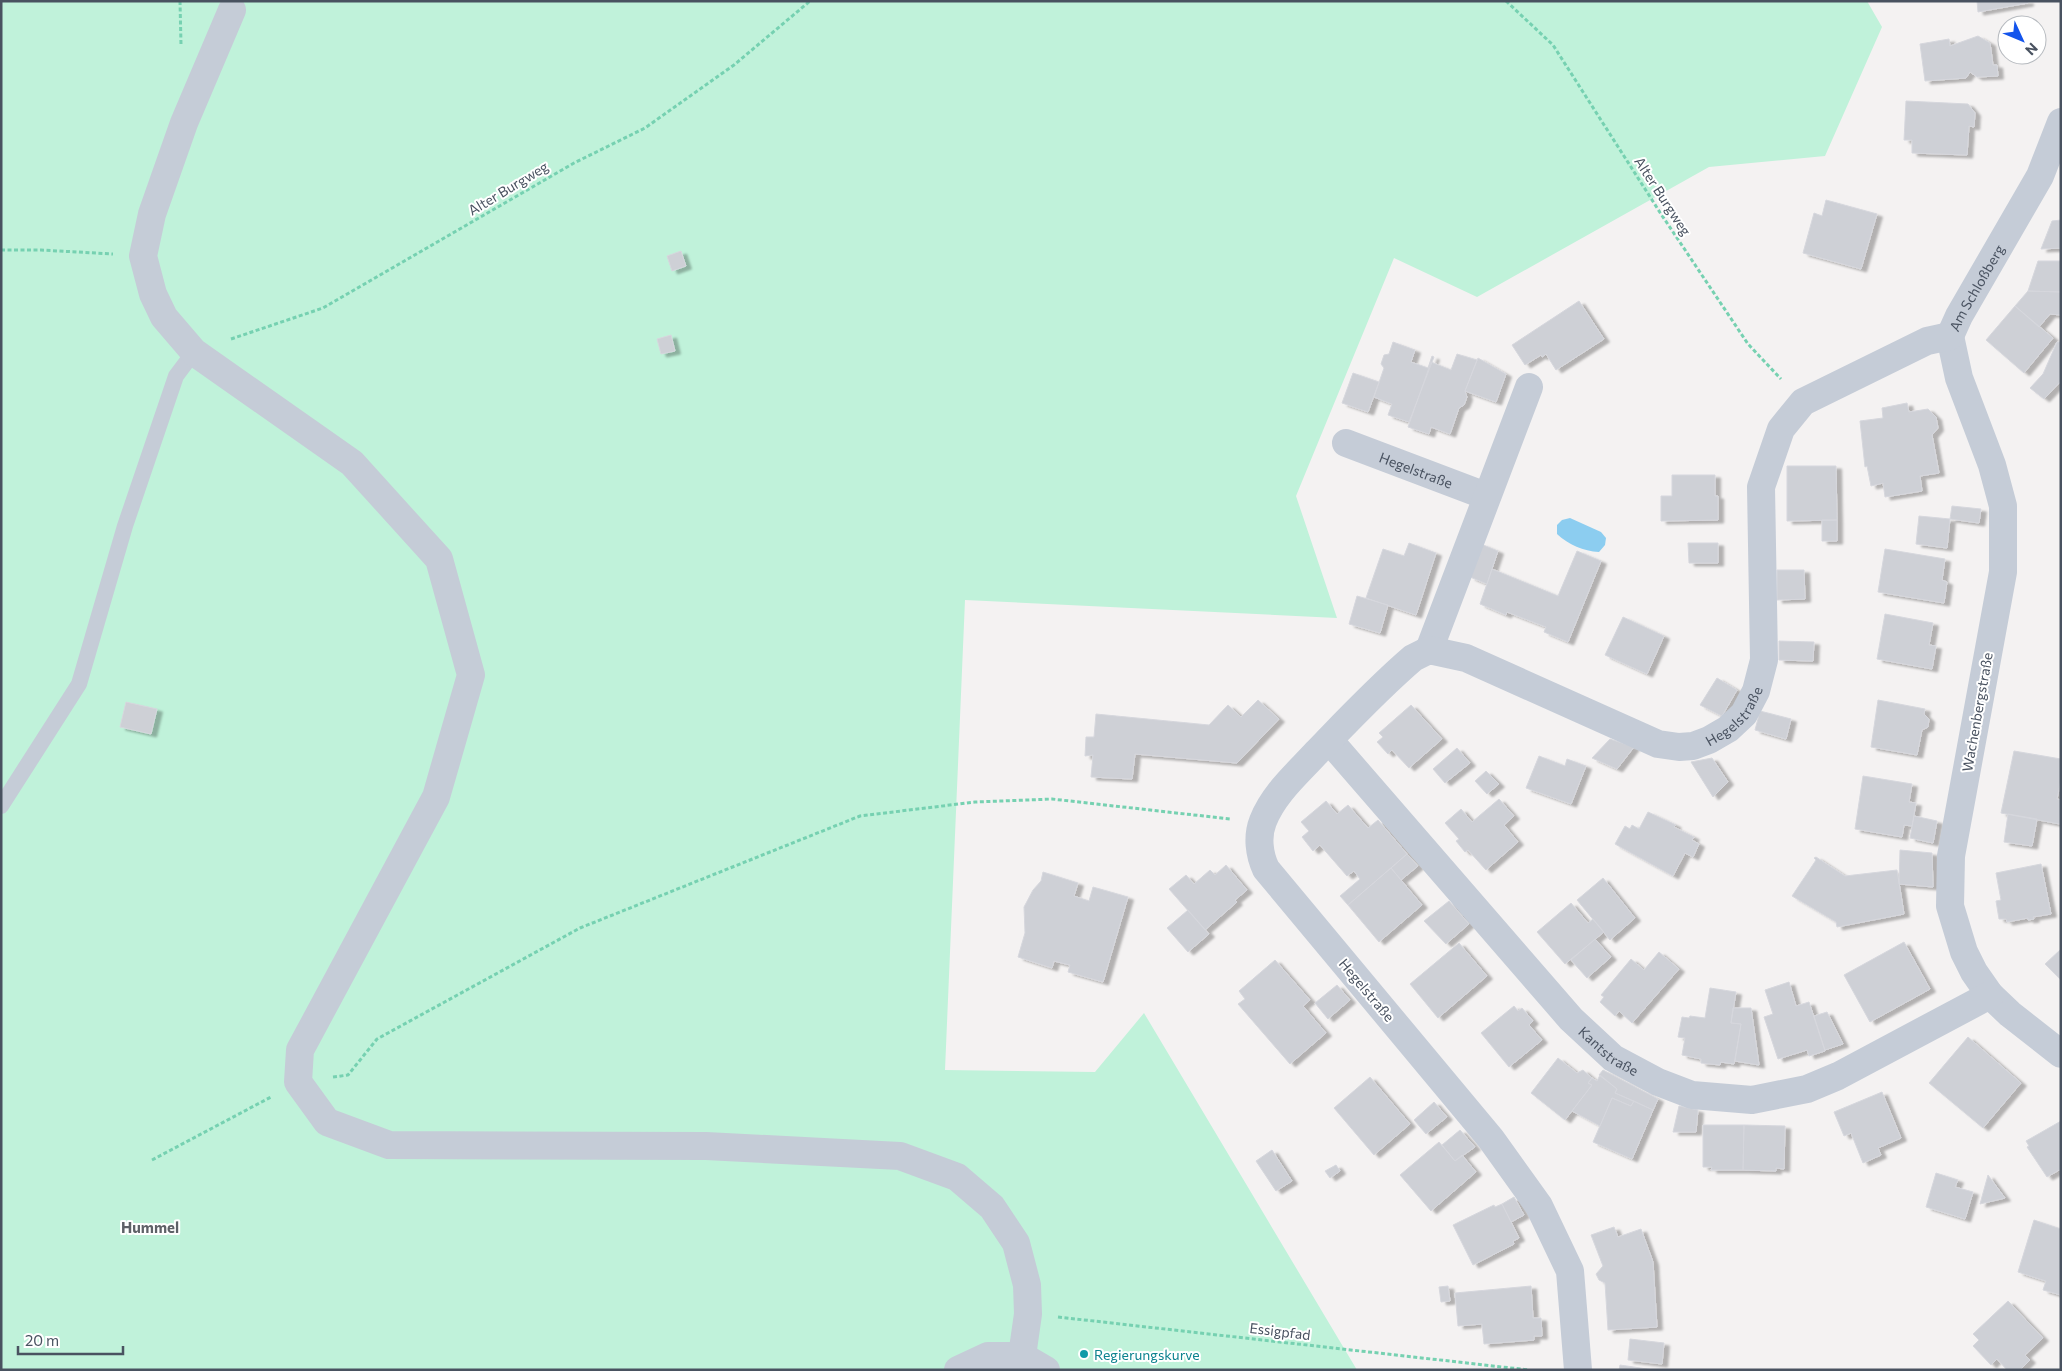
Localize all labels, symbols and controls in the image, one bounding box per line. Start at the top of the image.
north arrow [1997,15,2047,65]
text: N [2022,40,2041,59]
street label: Alter Burgweg [1631,153,1695,239]
street label: Alter Burgweg [465,157,552,219]
street label: Am Schloßberg [1945,241,2007,334]
street label: Hegelstraße [1377,448,1455,491]
street label: Wachenbergstraße [1958,651,1996,773]
street label: Hegelstraße [1702,685,1765,749]
street label: Hegelstraße [1336,955,1398,1025]
street label: Kantstraße [1576,1022,1642,1079]
district label: Hummel [121,1218,179,1236]
street label: Essigpfad [1249,1319,1311,1343]
scale bar [18,1324,122,1356]
text: 20 m [25,1331,59,1349]
place label: Regierungskurve [1094,1346,1200,1363]
marker: Regierungskurve [1078,1348,1090,1360]

